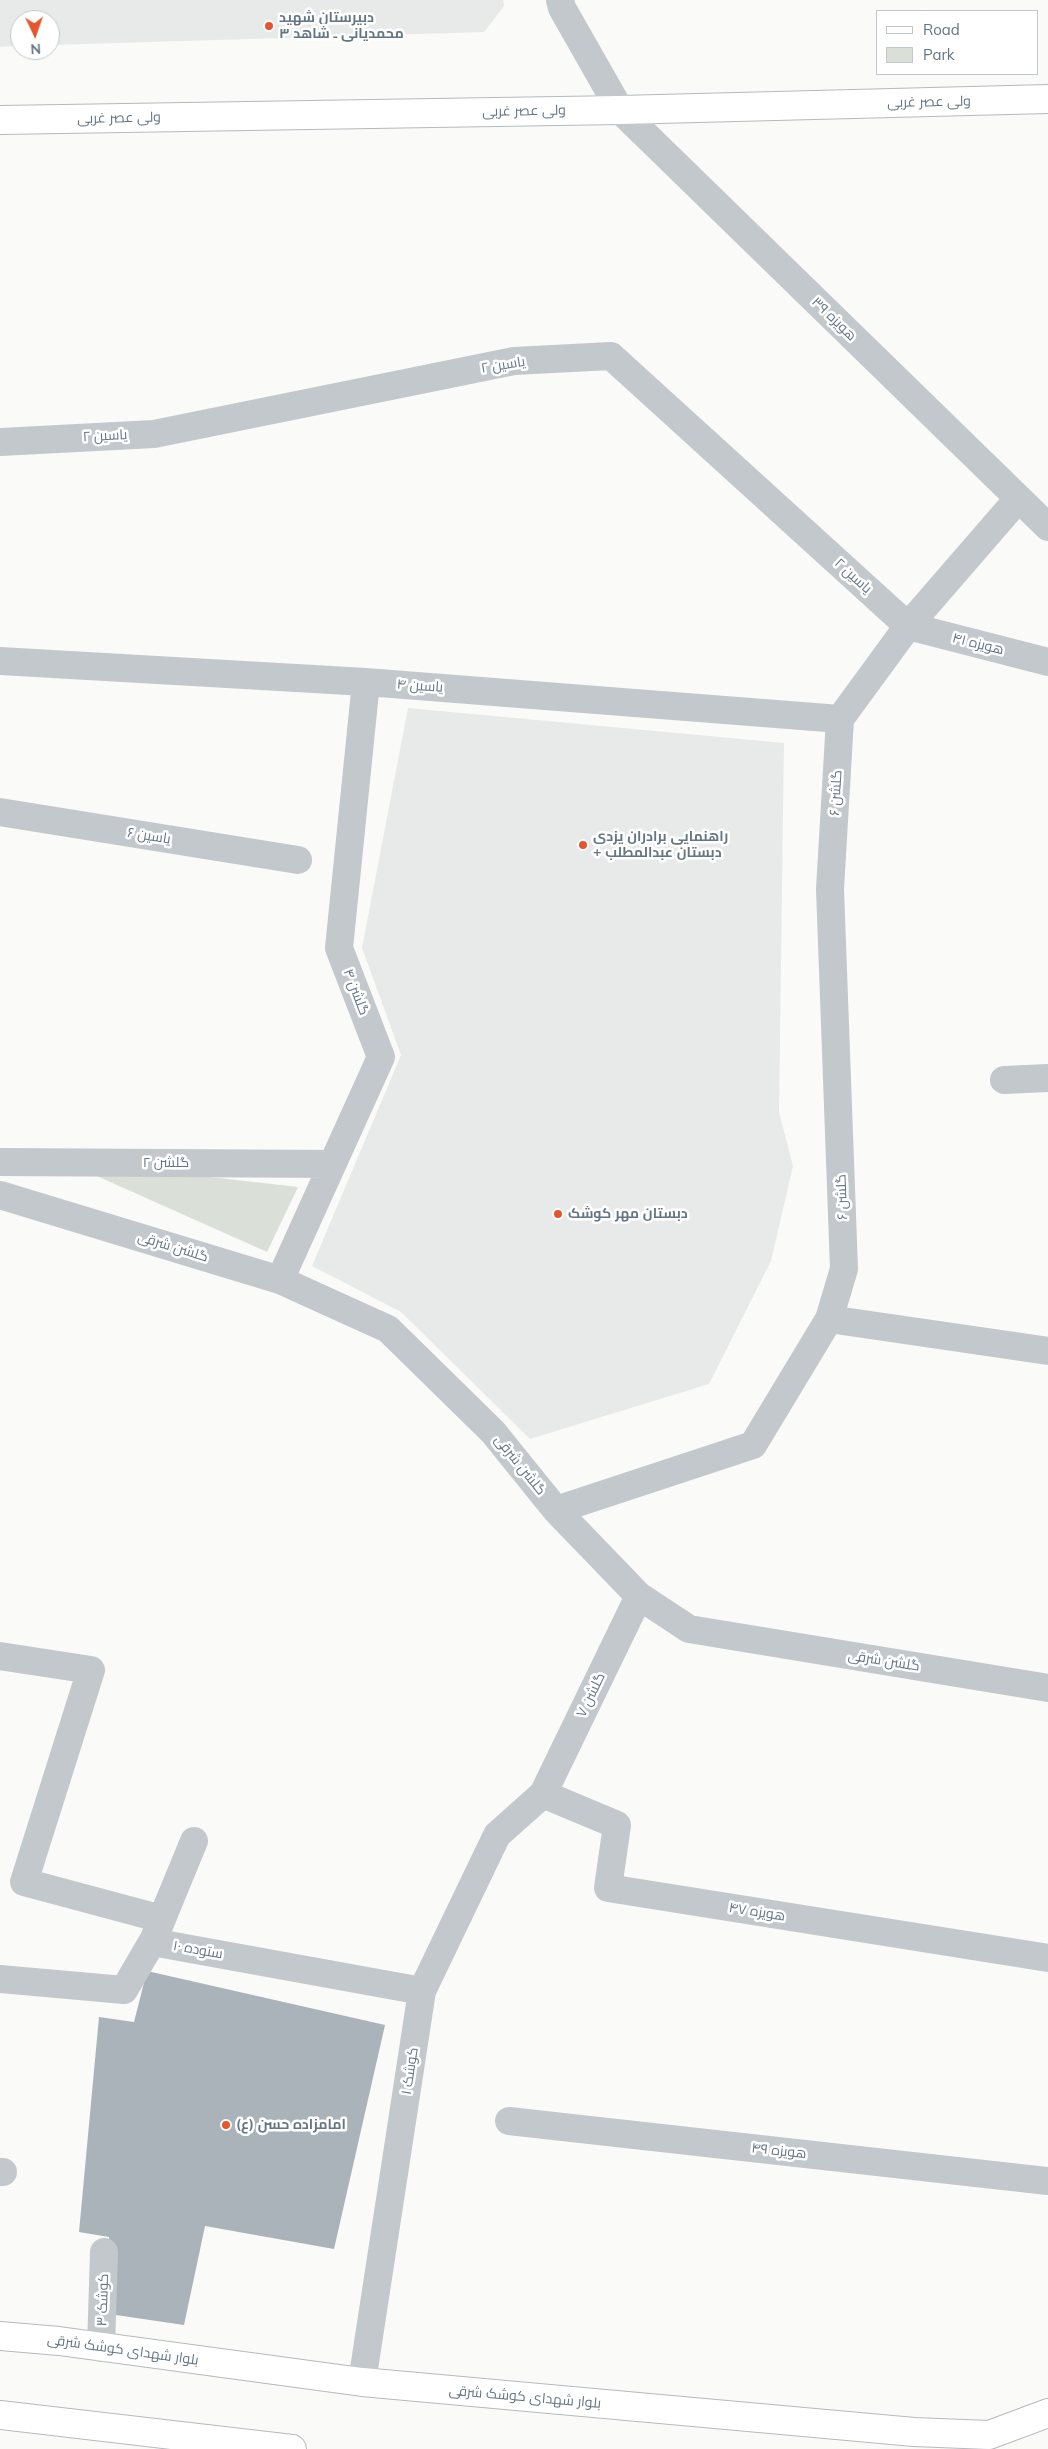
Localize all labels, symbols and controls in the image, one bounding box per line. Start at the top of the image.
north arrow [10,10,60,60]
place label: دبیرستان شهید محمدیانی ـ شاهد ۳ [279,10,404,42]
legend [876,10,1038,75]
marker: دبیرستان شهید محمدیانی ـ شاهد ۳ [263,20,275,32]
text: Road [923,20,960,39]
text: N [30,40,41,58]
text: Park [923,45,955,64]
street label: ولی عصر غربی [887,93,971,111]
street label: ولی عصر غربی [482,102,566,120]
street label: ولی عصر غربی [77,109,161,127]
street label: هویزه ۳۹ [808,294,860,344]
street label: یاسین ۲ [480,353,526,377]
street label: یاسین ۲ [82,426,128,446]
street label: یاسین ۲ [831,555,875,597]
street label: هویزه ۴۱ [950,629,1006,659]
street label: یاسین ۴ [396,676,444,696]
street label: گلشن ۶ [826,770,846,816]
street label: یاسین ۶ [126,824,172,848]
place label: راهنمایی برادران یزدی + دبستان عبدالمطلب [593,829,728,862]
marker: راهنمایی برادران یزدی + دبستان عبدالمطلب [577,839,589,851]
street label: گلشن ۴ [340,966,372,1018]
street label: گلشن ۲ [143,1155,189,1171]
street label: گلشن ۶ [833,1174,851,1220]
place label: دبستان مهر کوشک [568,1206,688,1222]
marker: دبستان مهر کوشک [552,1208,564,1220]
street label: گلشن شرقی [136,1228,210,1266]
street label: گلشن شرقی [491,1432,549,1498]
street label: گلشن شرقی [847,1647,921,1675]
street label: گلشن ۷ [573,1670,609,1720]
street label: هویزه ۴۷ [728,1899,786,1925]
street label: ستوده ۱۰ [172,1937,224,1963]
street label: کوشک ۱ [398,2046,422,2096]
place label: امامزاده حسن (ع) [236,2117,346,2133]
marker: امامزاده حسن (ع) [220,2119,232,2131]
street label: هویزه ۴۹ [750,2140,808,2162]
street label: کوشک ۳ [94,2273,112,2327]
street label: بلوار شهدای کوشک شرقی [46,2331,200,2369]
street label: بلوار شهدای کوشک شرقی [448,2382,602,2412]

